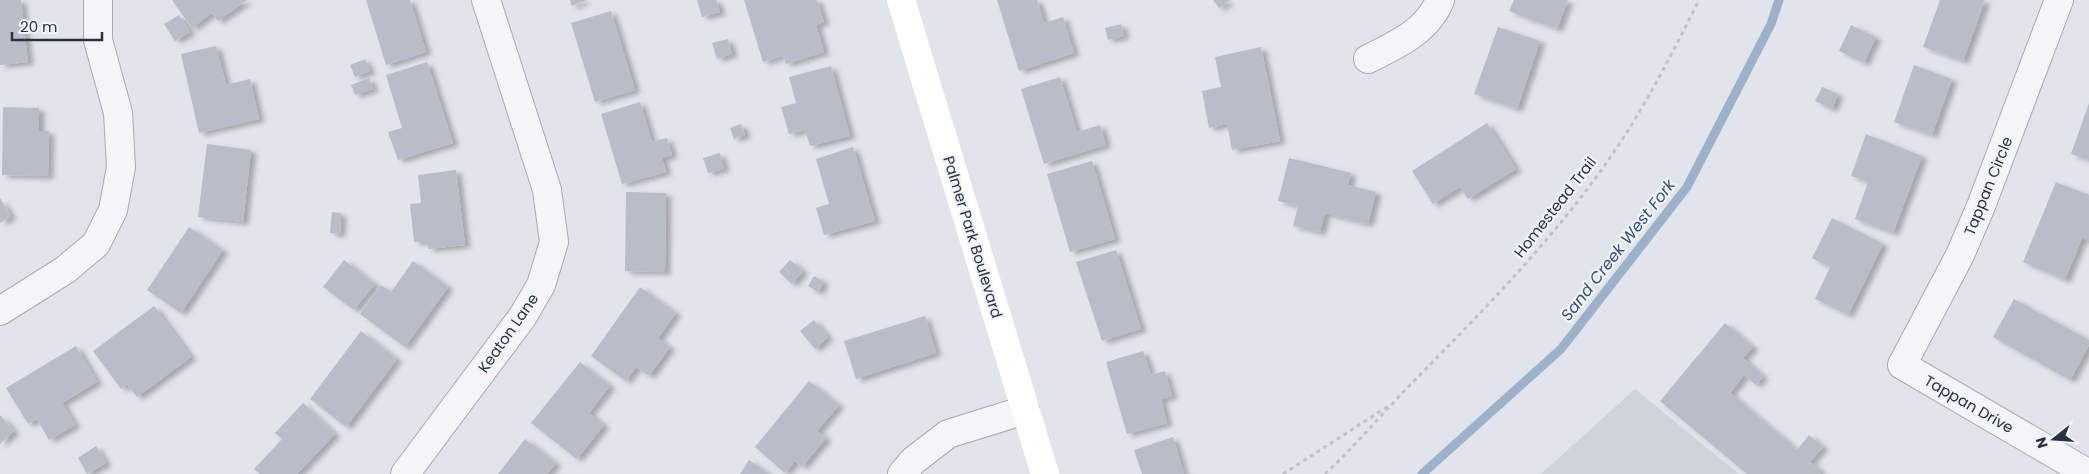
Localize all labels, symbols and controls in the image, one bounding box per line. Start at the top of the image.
scale bar [12,10,102,42]
text: 20 m [20,16,58,37]
street label: Tappan Circle [1959,133,2017,239]
street label: Homestead Trail [1509,152,1601,262]
street label: Palmer Park Boulevard [938,153,1008,321]
water label: Sand Creek West Fork [1555,174,1681,326]
street label: Keaton Lane [473,289,543,377]
street label: Tappan Drive [1920,370,2018,438]
north arrow [2029,414,2079,464]
text: N [2030,435,2053,451]

